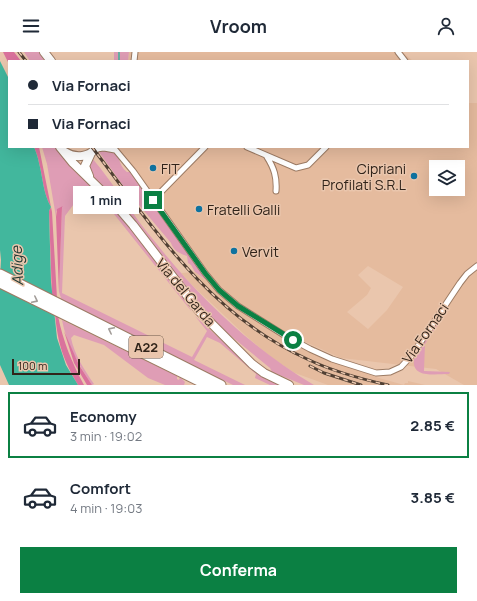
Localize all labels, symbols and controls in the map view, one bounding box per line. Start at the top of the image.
text: Vroom [210,14,267,38]
icon: menu [20,15,42,37]
icon: person [435,15,457,37]
text: Via Fornaci [52,75,131,96]
text: Via Fornaci [52,113,131,134]
place label: FIT [161,159,180,178]
place label: Cipriani Profilati S.R.L [322,159,406,194]
map controls [429,160,465,196]
button: layers [429,160,465,196]
marker: FIT [148,163,158,173]
marker: Cipriani Profilati S.R.L [409,171,419,181]
callout: 1 min [73,186,139,214]
text: 1 min [90,191,122,209]
route end [144,191,162,209]
place label: Fratelli Galli [207,200,280,219]
marker: Fratelli Galli [194,204,204,214]
place label: Vervit [242,242,279,261]
water label: Adige [6,245,28,286]
marker: Vervit [229,246,239,256]
street label: Via del Garda [152,254,220,330]
one-way arrow [31,295,38,303]
street label: Via Fornaci [397,299,453,367]
one-way arrow [108,327,115,334]
route start [284,331,302,349]
road number: A22 [129,336,163,358]
scale bar [12,357,80,376]
text: 100 m [18,358,47,373]
text: Economy [70,406,137,427]
icon: car [22,407,58,443]
text: 2.85 € [410,415,455,436]
text: 3 min · 19:02 [70,427,142,445]
text: Comfort [70,478,131,499]
icon: car [22,479,58,515]
text: 3.85 € [411,487,455,508]
text: 4 min · 19:03 [70,499,142,517]
button: Conferma [20,547,457,593]

